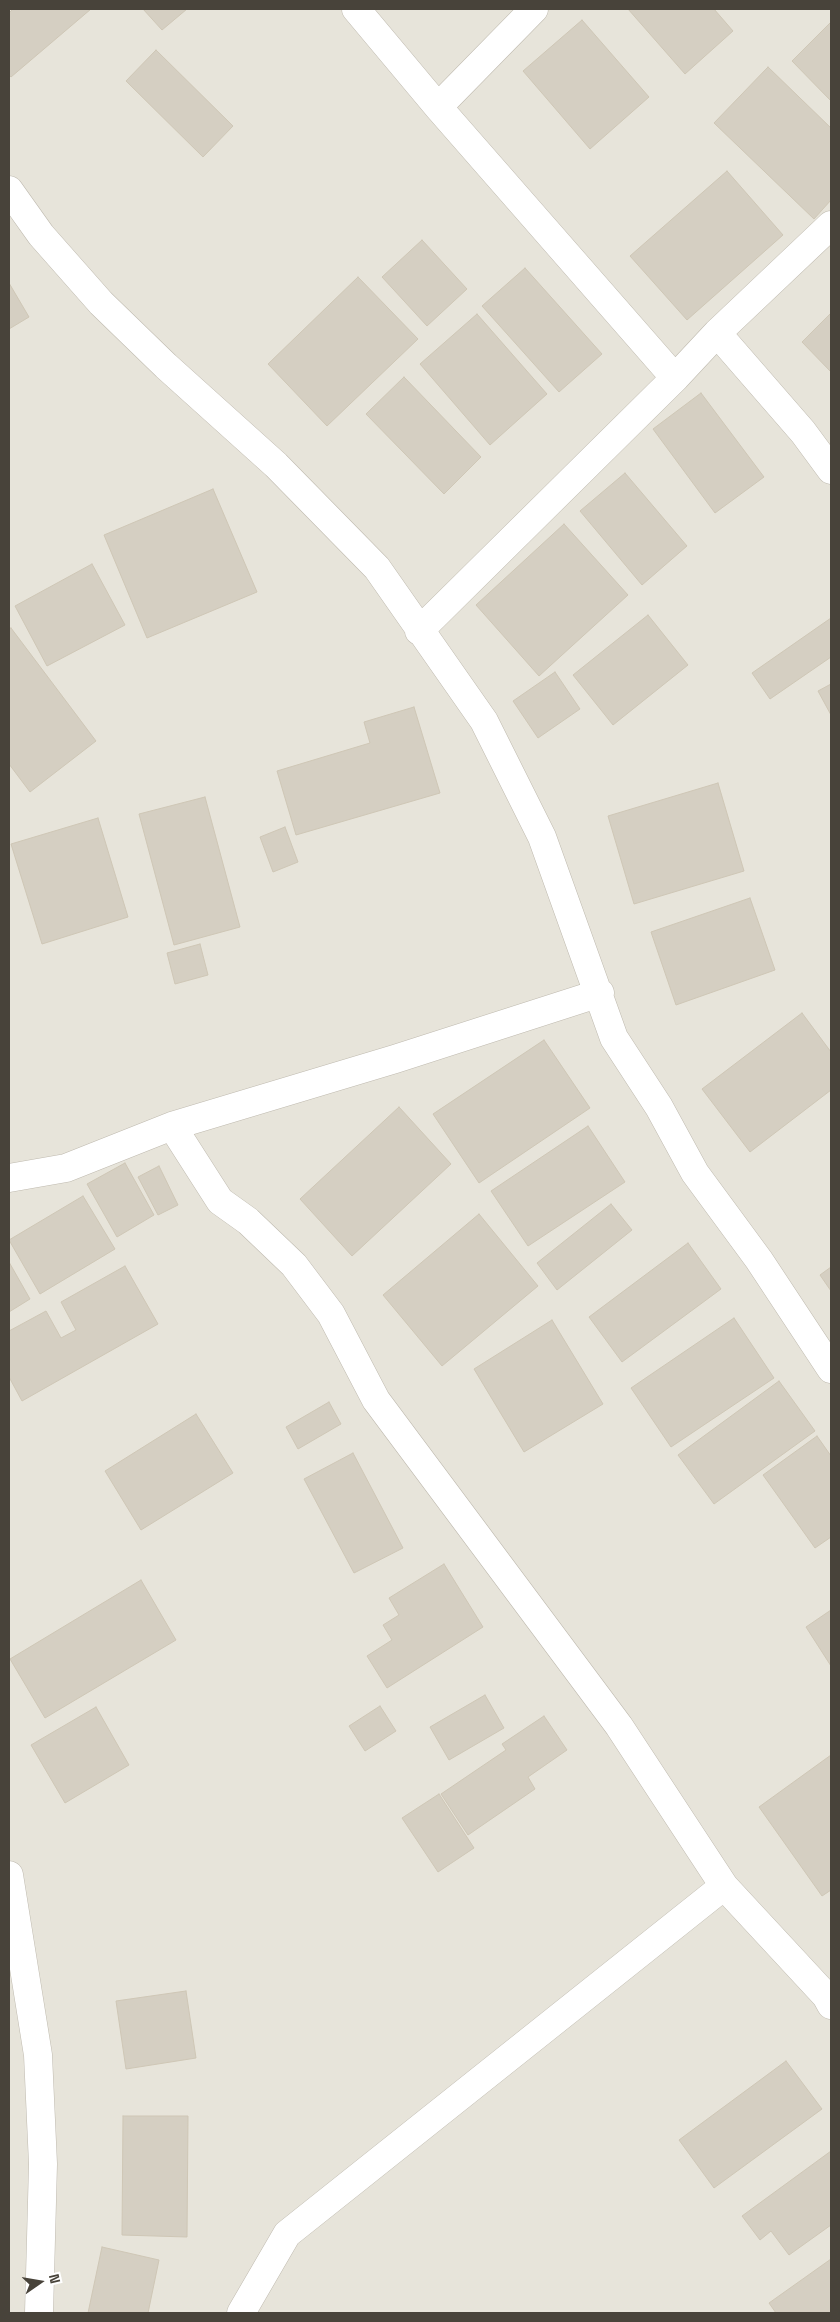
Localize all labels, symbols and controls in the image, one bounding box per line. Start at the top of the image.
north arrow [15,2257,65,2307]
text: N [45,2272,64,2285]

